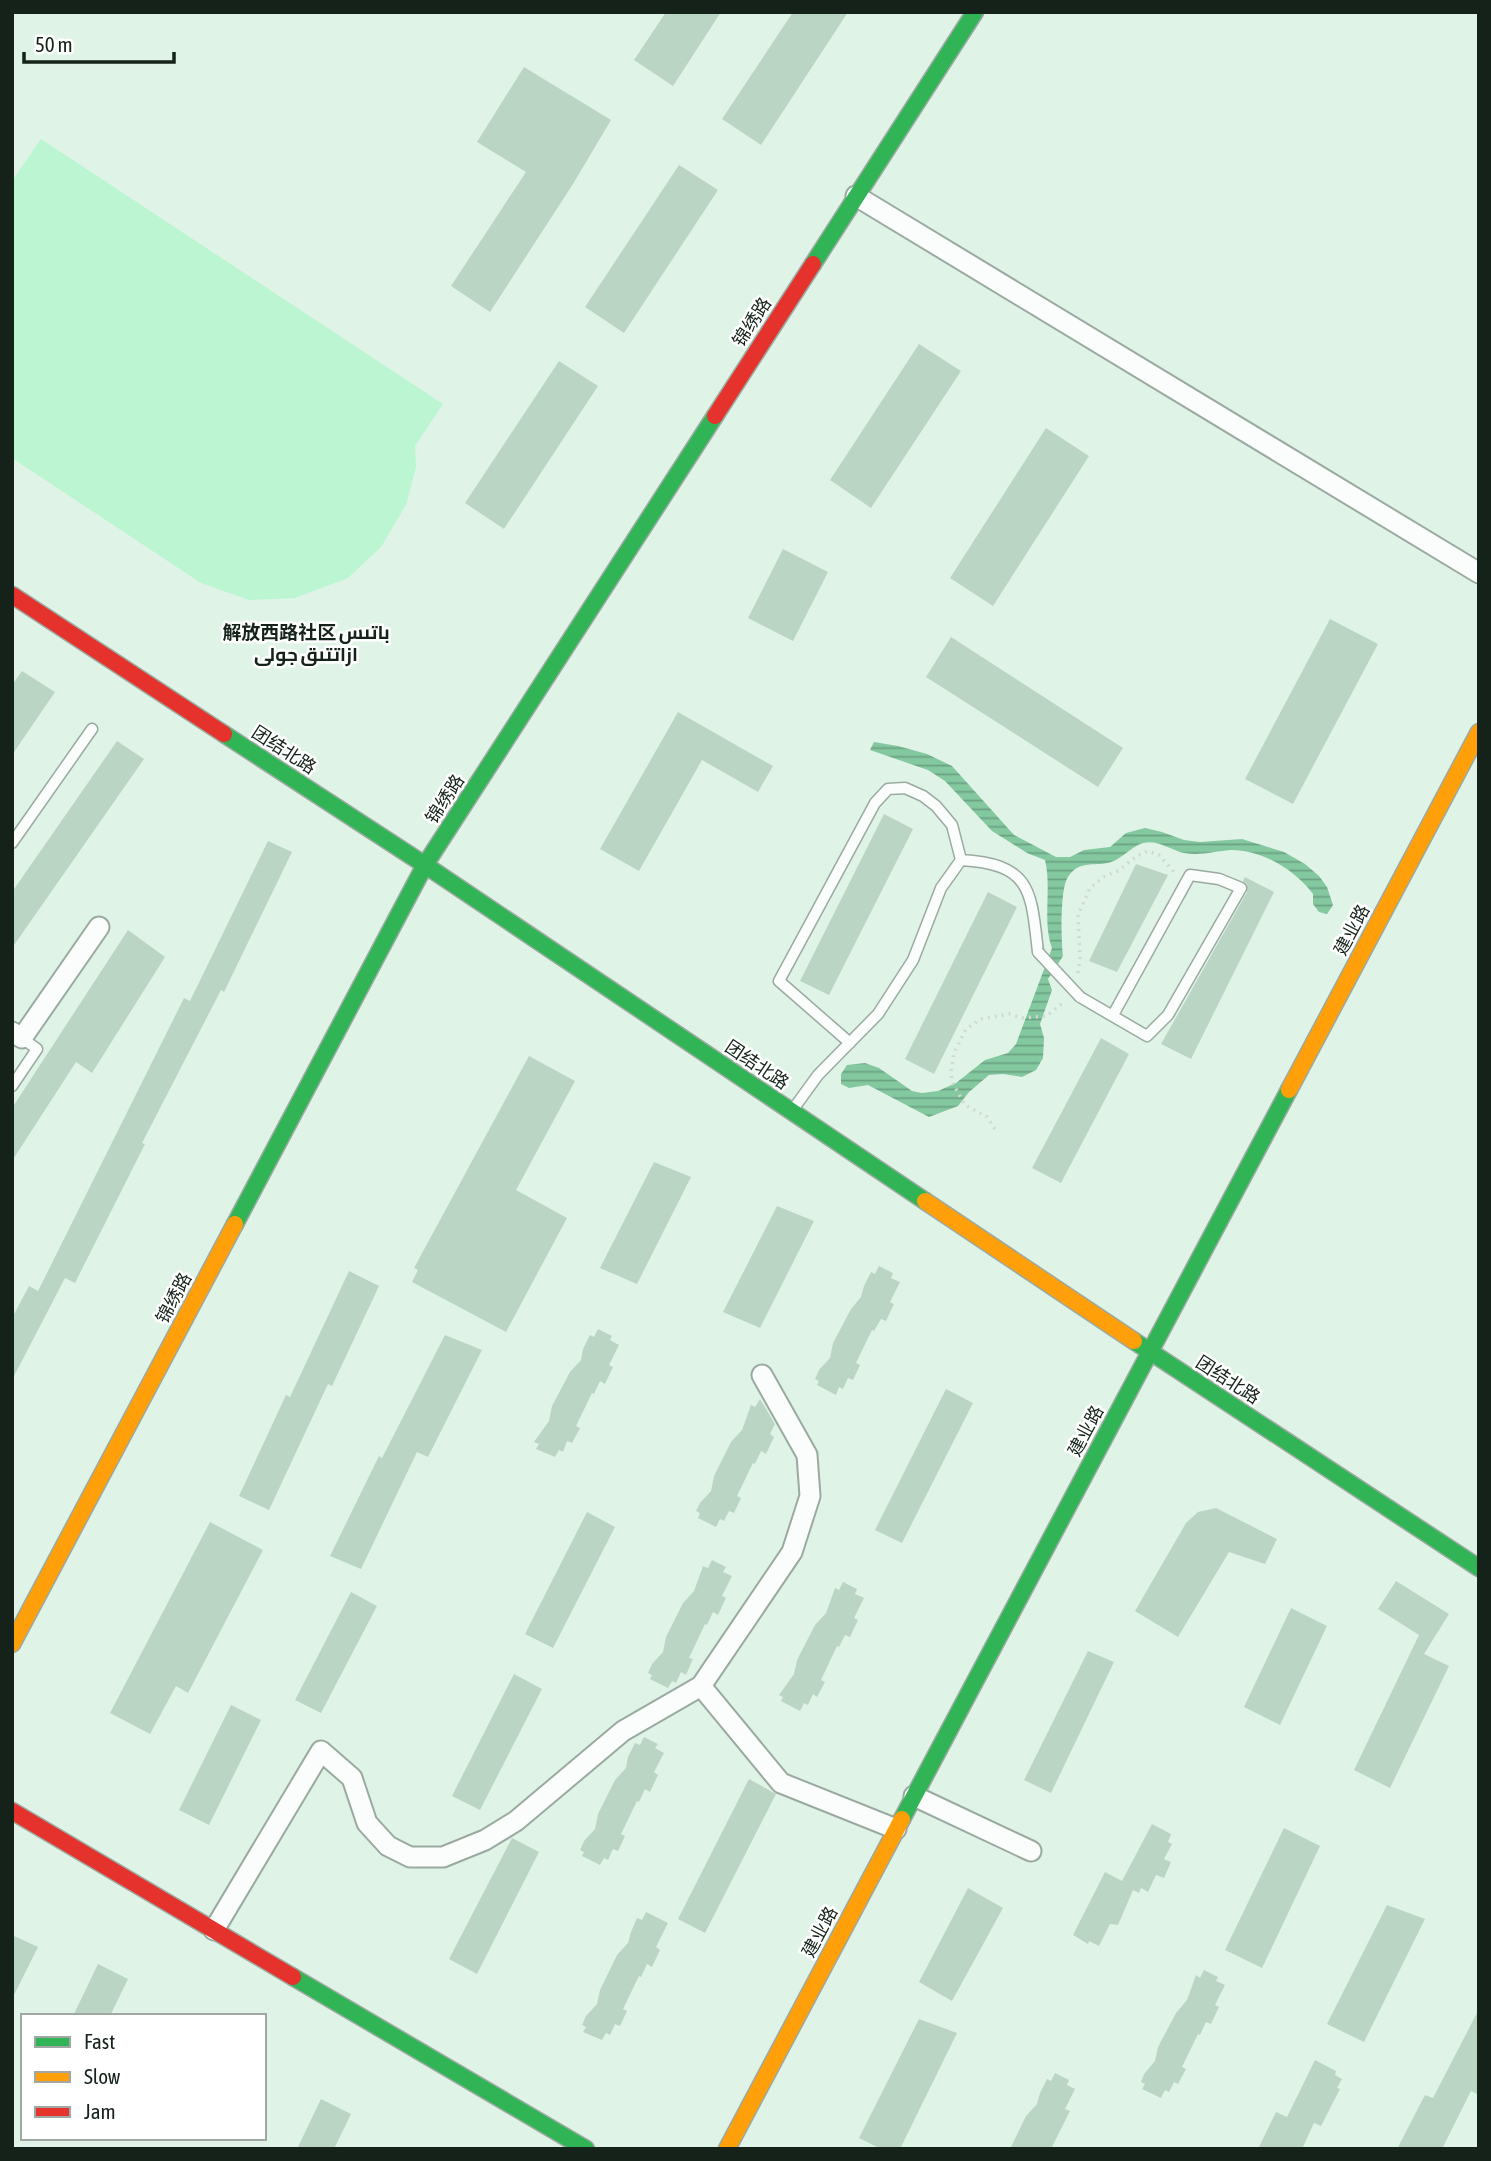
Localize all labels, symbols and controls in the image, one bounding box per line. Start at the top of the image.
scale bar [24,21,175,65]
text: 50 m [35,32,73,56]
street label: 锦绣路 [728,293,775,350]
district label: 解放西路社区 باتىس ازاتتىق جولى [222,621,390,667]
street label: 团结北路 [248,721,320,778]
street label: 锦绣路 [421,770,468,827]
street label: 建业路 [1330,901,1374,959]
street label: 团结北路 [722,1036,793,1093]
street label: 锦绣路 [152,1269,196,1327]
street label: 团结北路 [1192,1351,1264,1408]
street label: 建业路 [1064,1402,1108,1460]
street label: 建业路 [798,1903,842,1961]
legend [21,2014,266,2140]
text: Fast [84,2029,115,2053]
text: Slow [84,2064,121,2088]
text: Jam [84,2099,116,2123]

